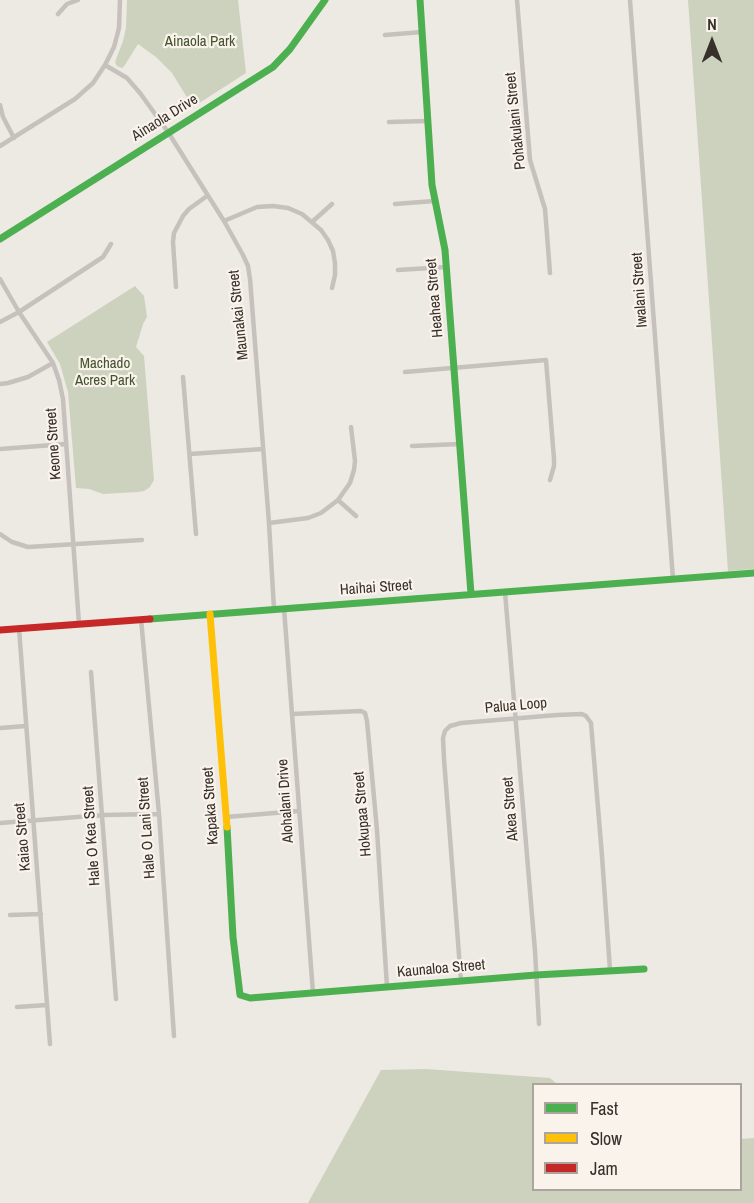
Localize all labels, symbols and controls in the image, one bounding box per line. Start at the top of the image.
north arrow [682,12,742,72]
text: N [707,13,717,35]
park label: Ainaola Park [165,33,235,51]
street label: Pohakulani Street [502,71,530,171]
street label: Ainaola Drive [129,91,201,145]
street label: Iwalani Street [628,252,652,328]
street label: Heahea Street [423,258,447,338]
street label: Maunakai Street [225,269,253,361]
park label: Machado Acres Park [75,355,135,390]
street label: Keone Street [43,408,65,480]
street label: Haihai Street [339,576,413,600]
street label: Palua Loop [484,694,548,718]
street label: Alohalani Drive [274,758,298,844]
street label: Kapaka Street [199,766,223,846]
street label: Hokupaa Street [350,771,376,857]
street label: Akea Street [499,776,523,842]
street label: Hale O Lani Street [134,777,160,879]
street label: Hale O Kea Street [80,786,104,886]
street label: Kaiao Street [11,802,35,872]
street label: Kaunaloa Street [396,956,486,982]
legend [532,1083,742,1191]
text: Fast [590,1096,618,1121]
text: Slow [590,1126,622,1151]
text: Jam [590,1156,618,1181]

